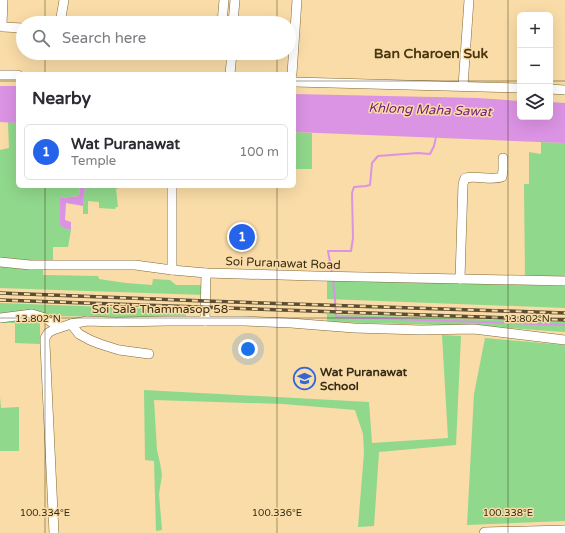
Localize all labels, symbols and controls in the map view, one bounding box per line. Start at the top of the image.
map controls [517,12,553,120]
button: + [517,12,553,48]
search box [16,16,296,60]
icon: search [30,27,52,49]
text: Search here [62,29,146,47]
district label: Ban Charoen Suk [374,45,488,62]
button: − [517,48,553,84]
button: layers [517,84,553,120]
text: Nearby [32,88,91,109]
water label: Khlong Maha Sawat [368,100,494,120]
text: Wat Puranawat [71,135,180,153]
text: 1 [42,144,50,160]
text: 100 m [239,144,279,160]
text: Temple [71,153,116,169]
pin: 1 [229,222,255,252]
street label: Soi Puranawat Road [225,254,341,272]
street label: Soi Sala Thammasop 58 [92,302,228,316]
text: 13.802°N [15,313,61,325]
text: 13.802°N [504,313,550,325]
your location [238,339,258,359]
place label: Wat Puranawat School [320,365,408,393]
school or university icon: Wat Puranawat School [291,366,317,392]
text: 100.334°E [20,507,70,519]
text: 100.336°E [252,507,302,519]
text: 100.338°E [483,507,533,519]

